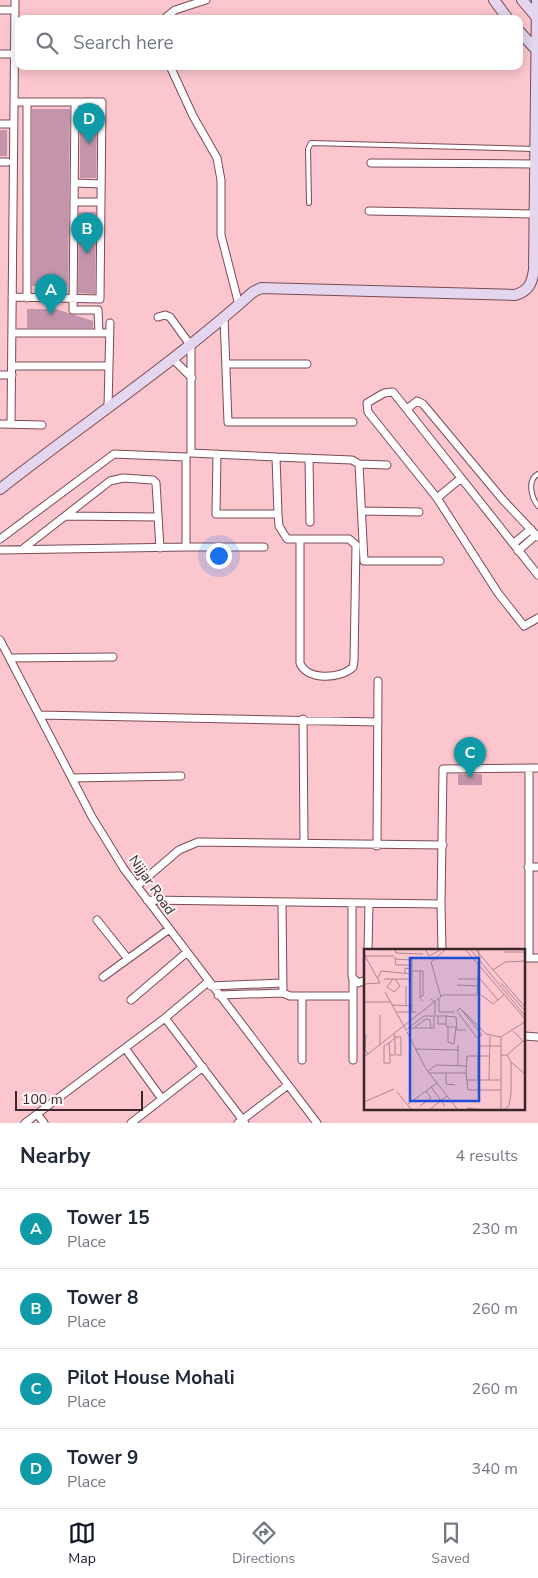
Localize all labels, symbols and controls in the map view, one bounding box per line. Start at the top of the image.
search box [15,15,523,70]
icon: search [33,29,61,57]
text: Search here [73,30,174,56]
pin: D [73,103,105,144]
pin: B [71,213,103,254]
pin: A [35,274,67,315]
your location [206,543,232,569]
pin: C [454,737,486,778]
street label: Nijjar Road [124,851,180,919]
inset map [364,949,526,1110]
scale bar [15,1088,142,1111]
text: 100 m [22,1090,63,1109]
text: Nearby [20,1142,90,1170]
text: 4 results [456,1145,518,1167]
text: Tower 15 [67,1205,150,1231]
text: A [30,1218,42,1240]
text: 230 m [471,1218,518,1240]
text: Place [67,1231,106,1253]
text: Tower 8 [67,1285,138,1311]
text: B [30,1298,42,1320]
text: 260 m [471,1298,518,1320]
text: Place [67,1311,106,1333]
text: Pilot House Mohali [67,1365,235,1391]
text: C [31,1378,41,1400]
text: 260 m [471,1378,518,1400]
text: Place [67,1391,106,1413]
text: Tower 9 [67,1445,138,1471]
text: D [30,1458,42,1480]
text: 340 m [471,1458,518,1480]
text: Place [67,1471,106,1493]
tab: Map [68,1519,96,1568]
tab: Directions [232,1519,295,1568]
tab: Saved [431,1519,470,1568]

